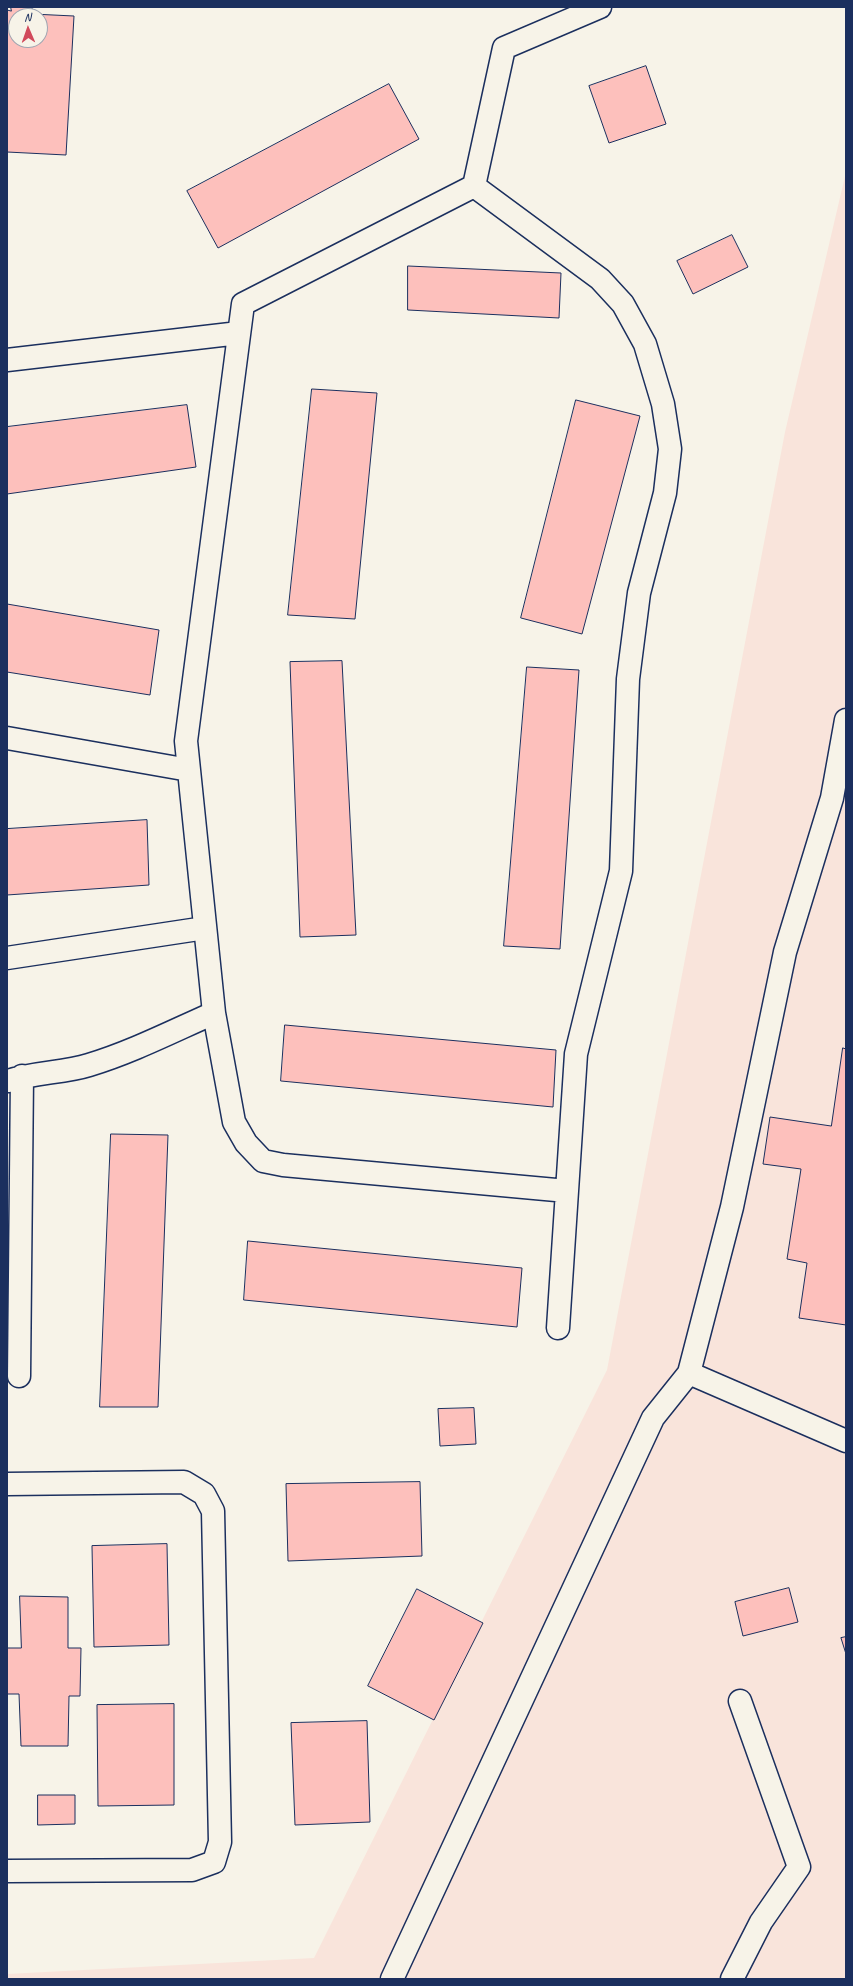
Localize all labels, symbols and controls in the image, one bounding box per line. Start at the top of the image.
north arrow [8,8,48,48]
text: N [24,10,31,24]

